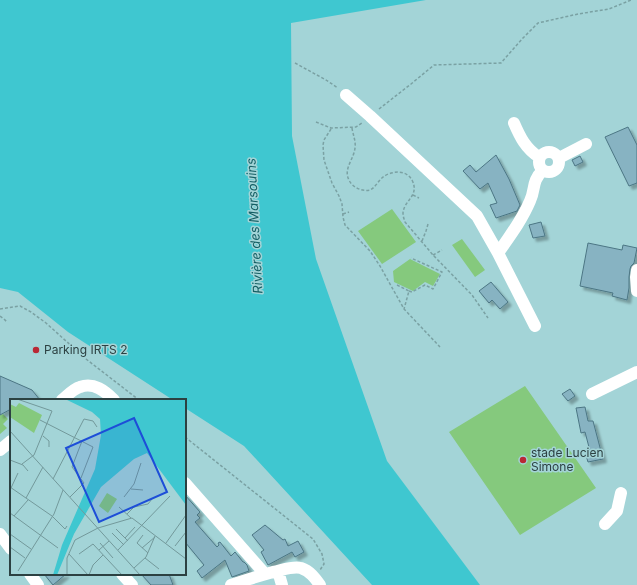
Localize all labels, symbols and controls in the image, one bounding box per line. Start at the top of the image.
water label: Rivière des Marsouins [242,158,266,294]
place label: Parking IRTS 2 [44,342,128,357]
marker: Parking IRTS 2 [31,345,41,355]
inset map [10,399,186,575]
place label: stade Lucien Simone [531,445,604,474]
marker: stade Lucien Simone [518,455,528,465]

